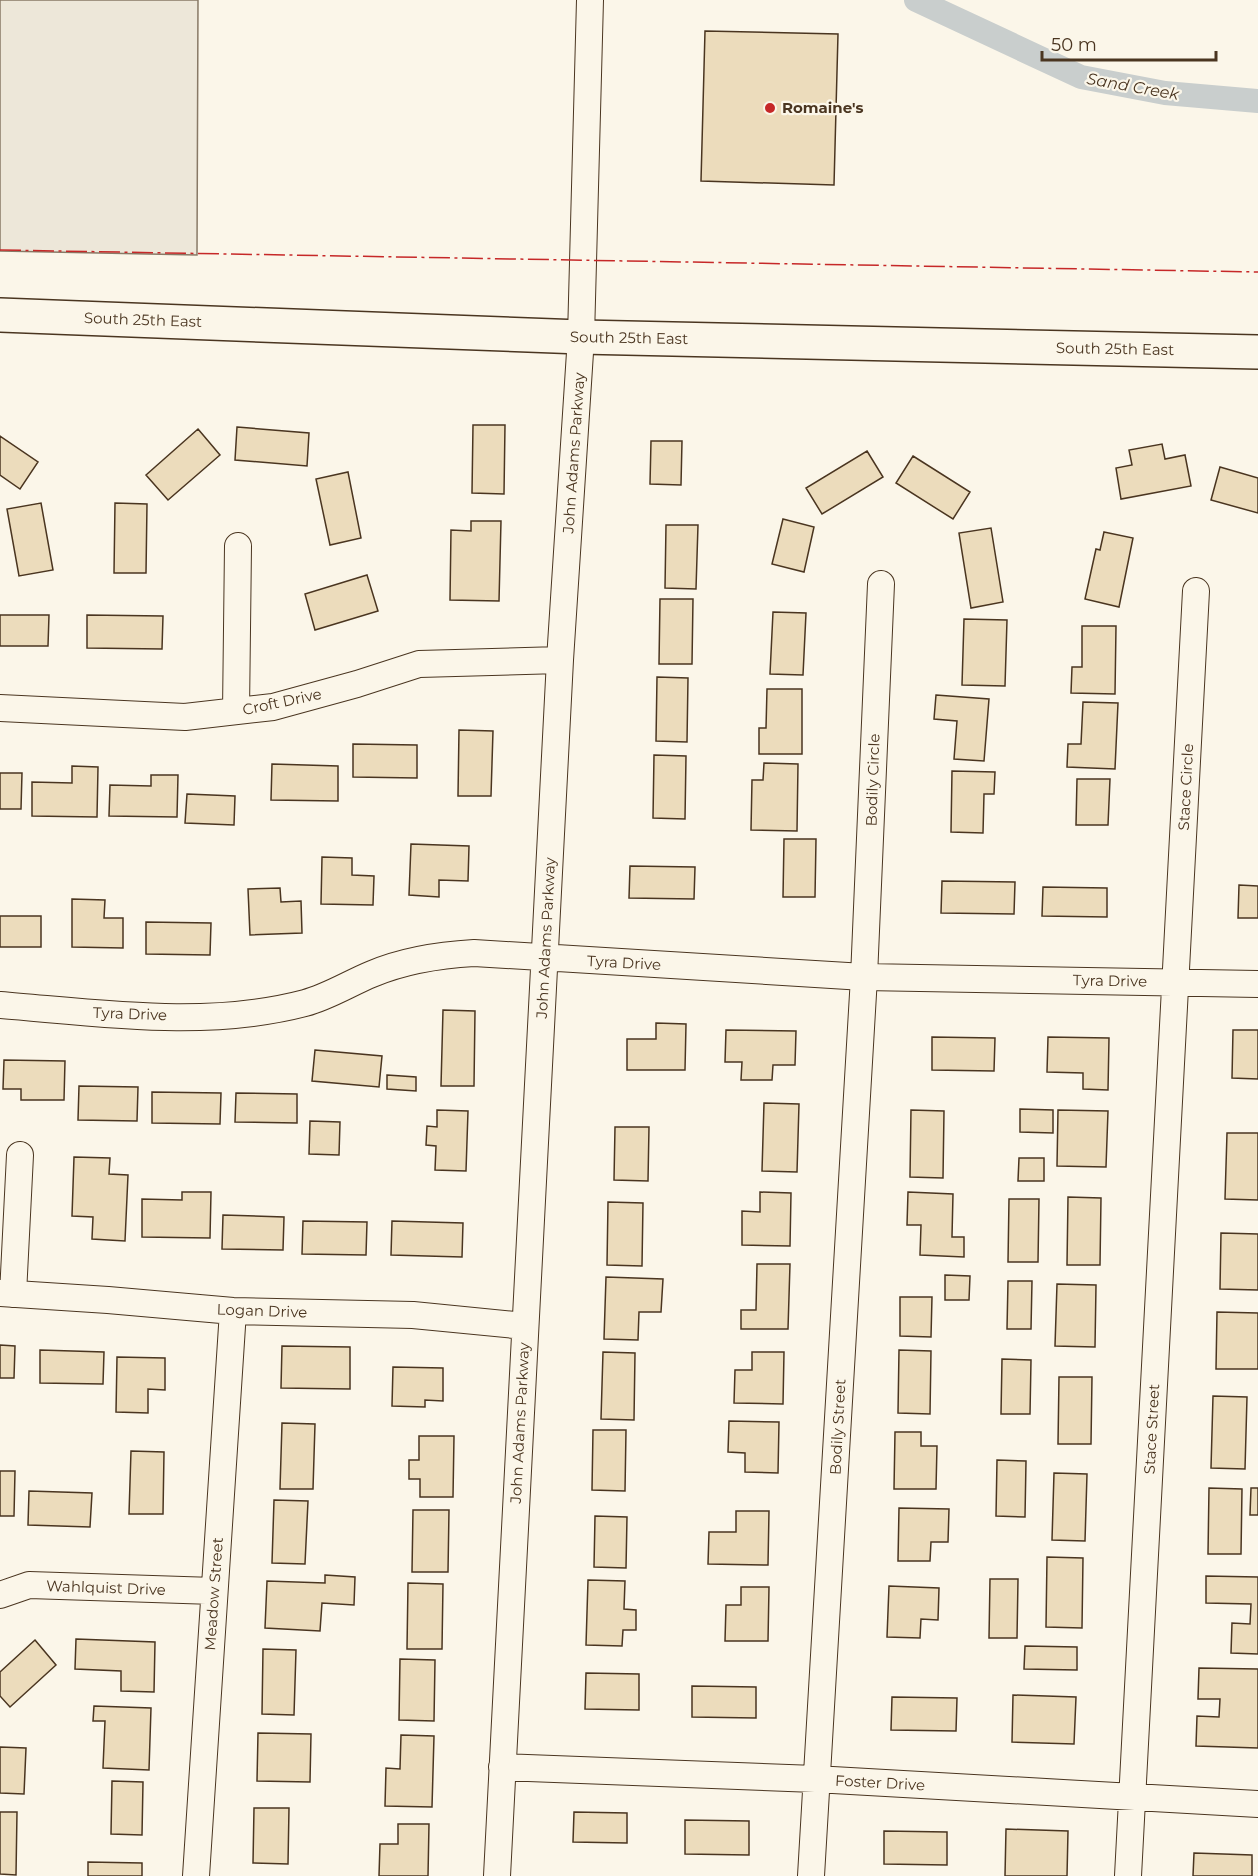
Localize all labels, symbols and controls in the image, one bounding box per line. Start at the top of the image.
scale bar [1042,24,1216,62]
text: 50 m [1051,34,1097,56]
water label: Sand Creek [1085,69,1182,104]
place label: Romaine's [782,98,863,117]
marker: Romaine's [763,101,777,115]
street label: South 25th East [84,308,202,331]
street label: South 25th East [570,327,688,348]
street label: South 25th East [1056,338,1174,359]
street label: John Adams Parkway [558,371,589,535]
street label: Croft Drive [241,684,323,719]
street label: Bodily Circle [861,733,884,827]
street label: Stace Circle [1174,743,1197,831]
street label: John Adams Parkway [532,856,559,1020]
street label: Tyra Drive [586,951,662,974]
street label: Tyra Drive [1073,970,1147,991]
street label: Tyra Drive [93,1003,167,1024]
street label: Logan Drive [216,1299,308,1322]
street label: John Adams Parkway [506,1341,533,1505]
street label: Bodily Street [825,1378,850,1476]
street label: Stace Street [1140,1383,1163,1475]
street label: Meadow Street [200,1537,227,1651]
street label: Wahlquist Drive [46,1576,166,1599]
street label: Foster Drive [835,1771,925,1794]

